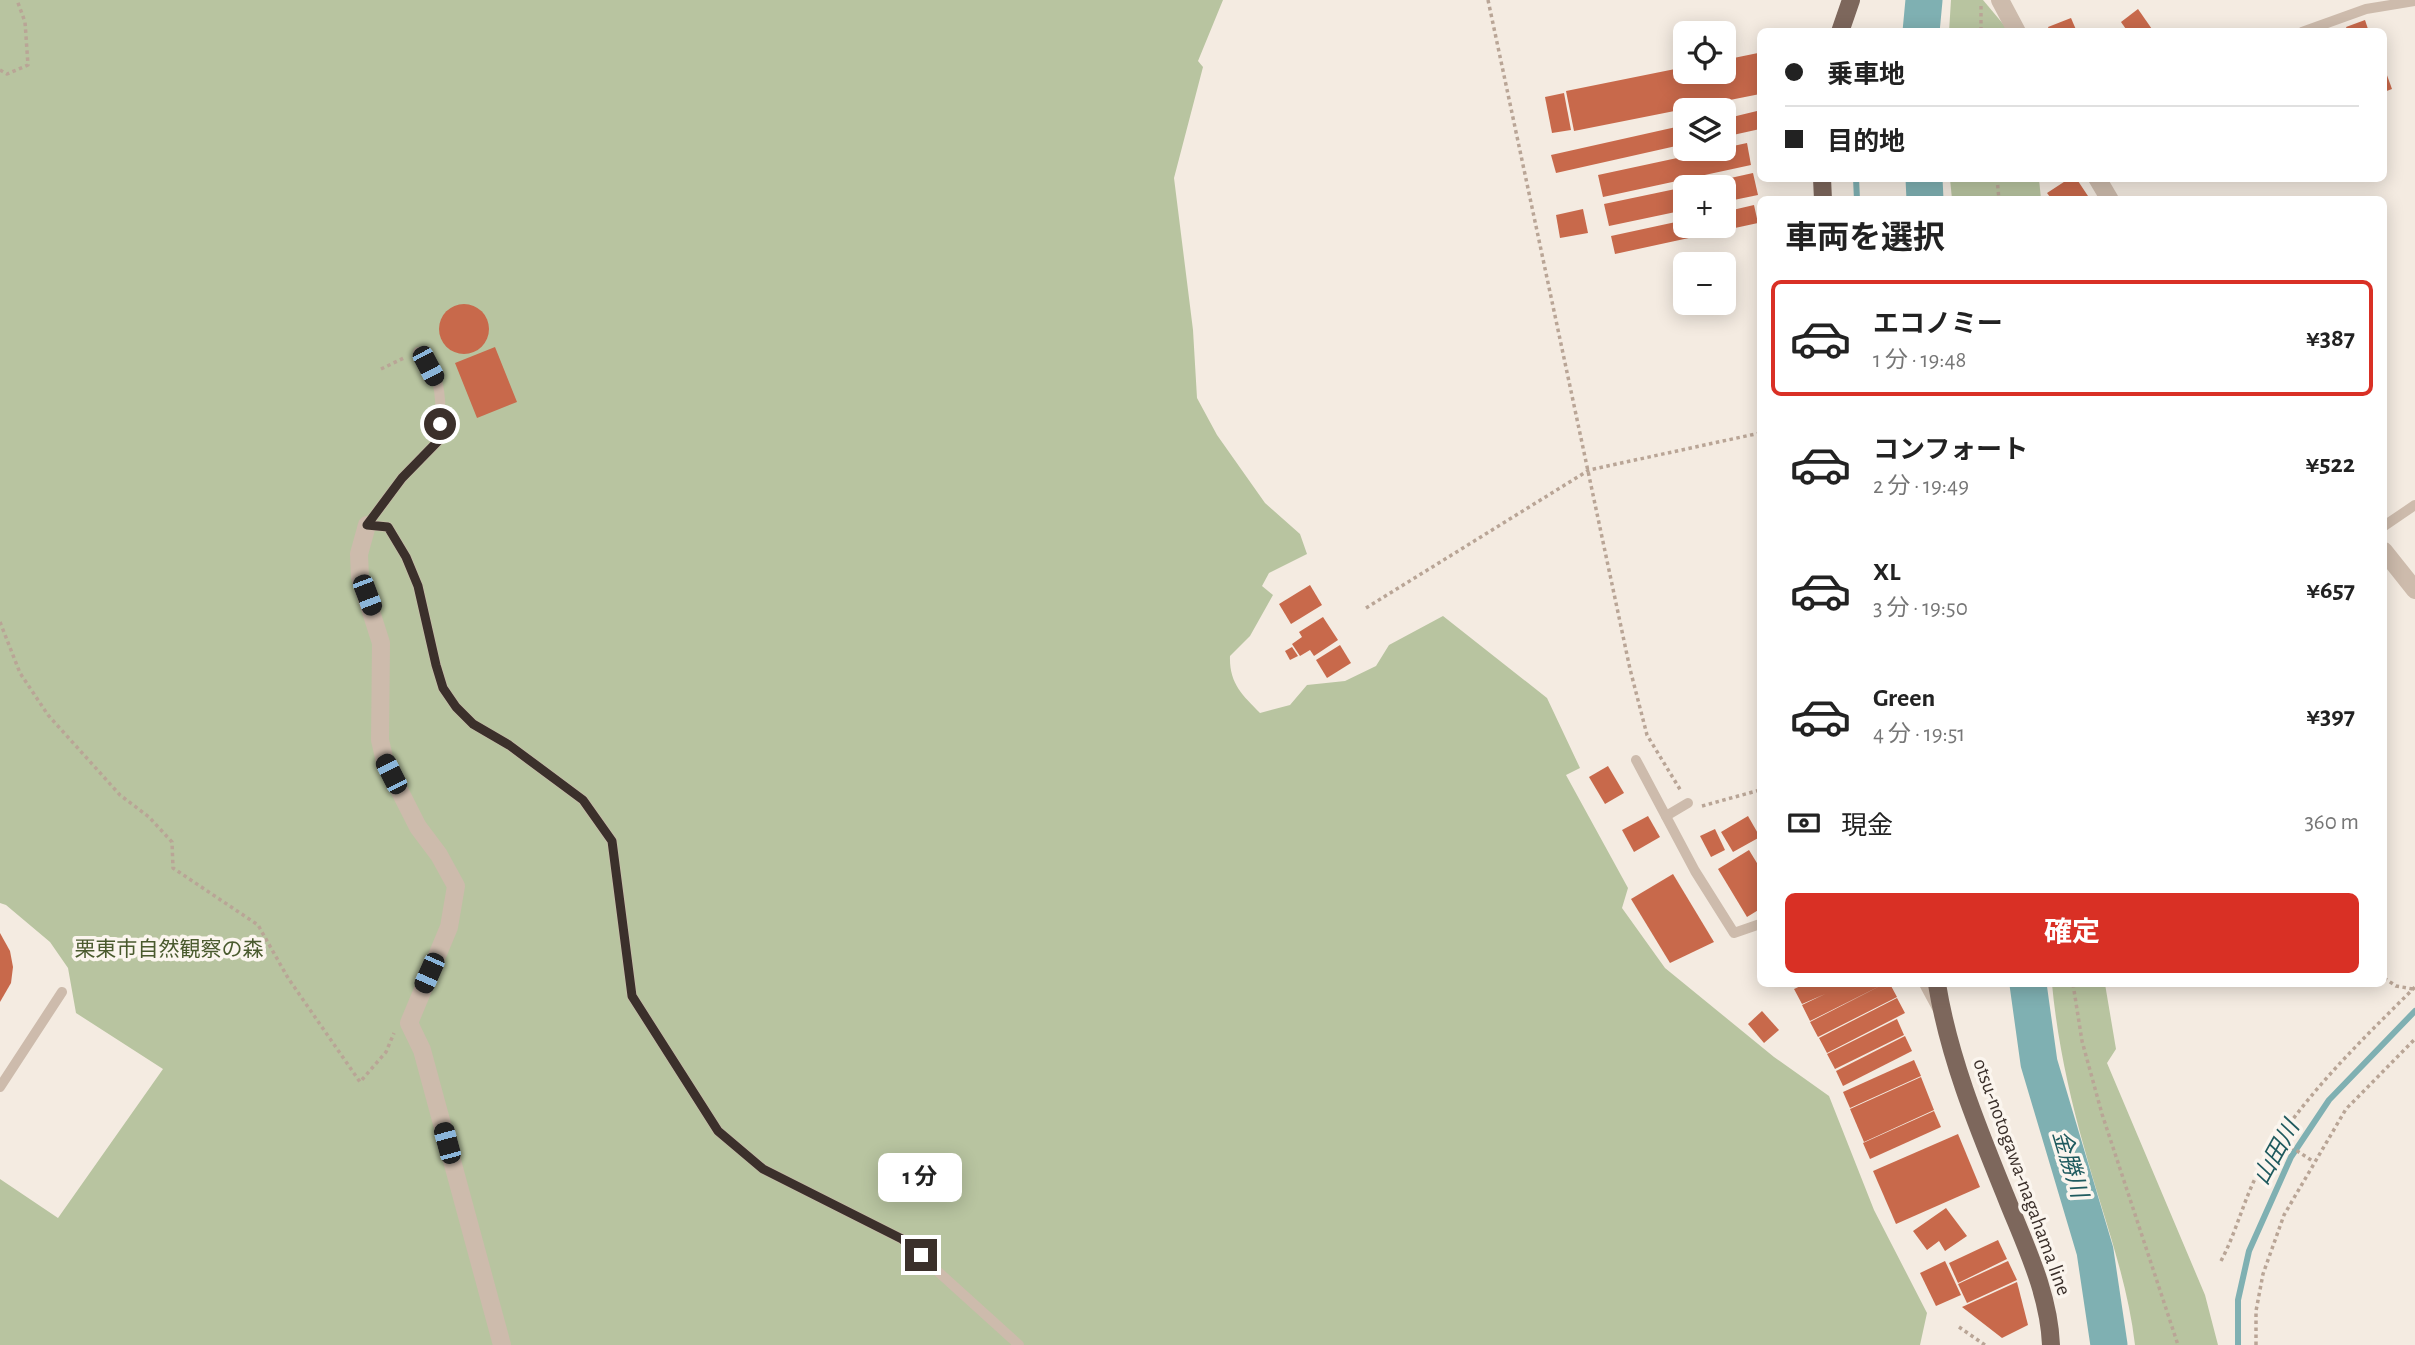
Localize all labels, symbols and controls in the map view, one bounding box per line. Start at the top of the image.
map controls [1673,21,1736,315]
button: locate [1673,21,1736,84]
text: 乗車地 [1827,62,1905,88]
button: layers [1673,98,1736,161]
text: 目的地 [1827,129,1905,155]
button: + [1673,175,1736,238]
text: 車両を選択 [1785,222,1945,254]
button: − [1673,252,1736,315]
icon: car [1789,307,1852,370]
text: エコノミー [1873,311,2003,337]
text: ¥387 [2306,325,2355,351]
car [409,343,448,389]
text: 1 分 · 19:48 [1873,349,1967,372]
route start [424,408,456,440]
icon: car [1789,433,1852,496]
text: コンフォート [1873,437,2028,463]
text: ¥522 [2306,451,2355,477]
text: 2 分 · 19:49 [1873,475,1969,498]
icon: car [1789,559,1852,622]
text: XL [1873,559,1900,585]
car [350,572,385,618]
text: ¥657 [2306,577,2355,603]
text: 3 分 · 19:50 [1873,597,1968,620]
icon: car [1789,685,1852,748]
text: Green [1873,685,1935,711]
text: ¥397 [2306,703,2355,729]
text: 4 分 · 19:51 [1873,723,1965,746]
car [373,751,410,797]
icon: cash [1785,804,1823,842]
text: 360 m [2304,811,2359,834]
text: 現金 [1841,813,1893,839]
button: 確定 [1785,893,2359,973]
park label: 栗東市自然観察の森 [75,938,264,960]
car [411,950,448,996]
street label: otsu-notogawa-nagahama line [1969,1056,2075,1298]
water label: 山田川 [2249,1114,2305,1189]
car [432,1120,463,1166]
water label: 金勝川 [2048,1127,2093,1203]
callout: 1 分 [879,1154,963,1202]
text: 1 分 [903,1166,937,1189]
route end [905,1239,937,1271]

